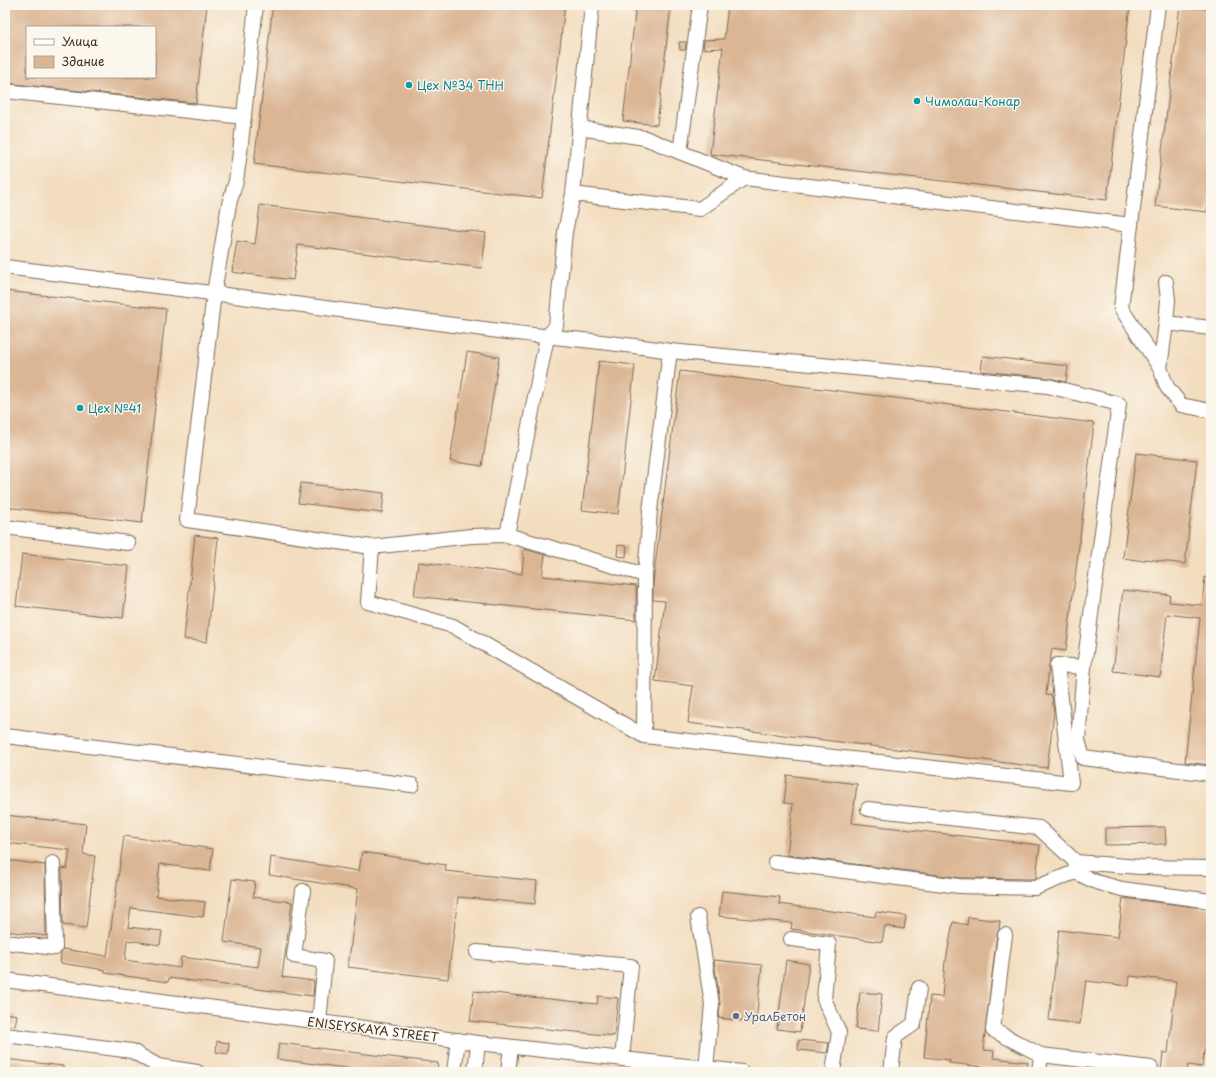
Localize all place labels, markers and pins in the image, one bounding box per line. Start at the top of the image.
place label: Цех №34 ТНН [417,76,504,94]
marker: Цех №34 ТНН [404,80,414,90]
place label: Чимолаи-Конар [925,92,1020,110]
marker: Чимолаи-Конар [912,96,922,106]
place label: Цех №41 [88,399,141,417]
marker: Цех №41 [75,403,85,413]
place label: УралБетон [744,1007,806,1025]
marker: УралБетон [731,1011,741,1021]

